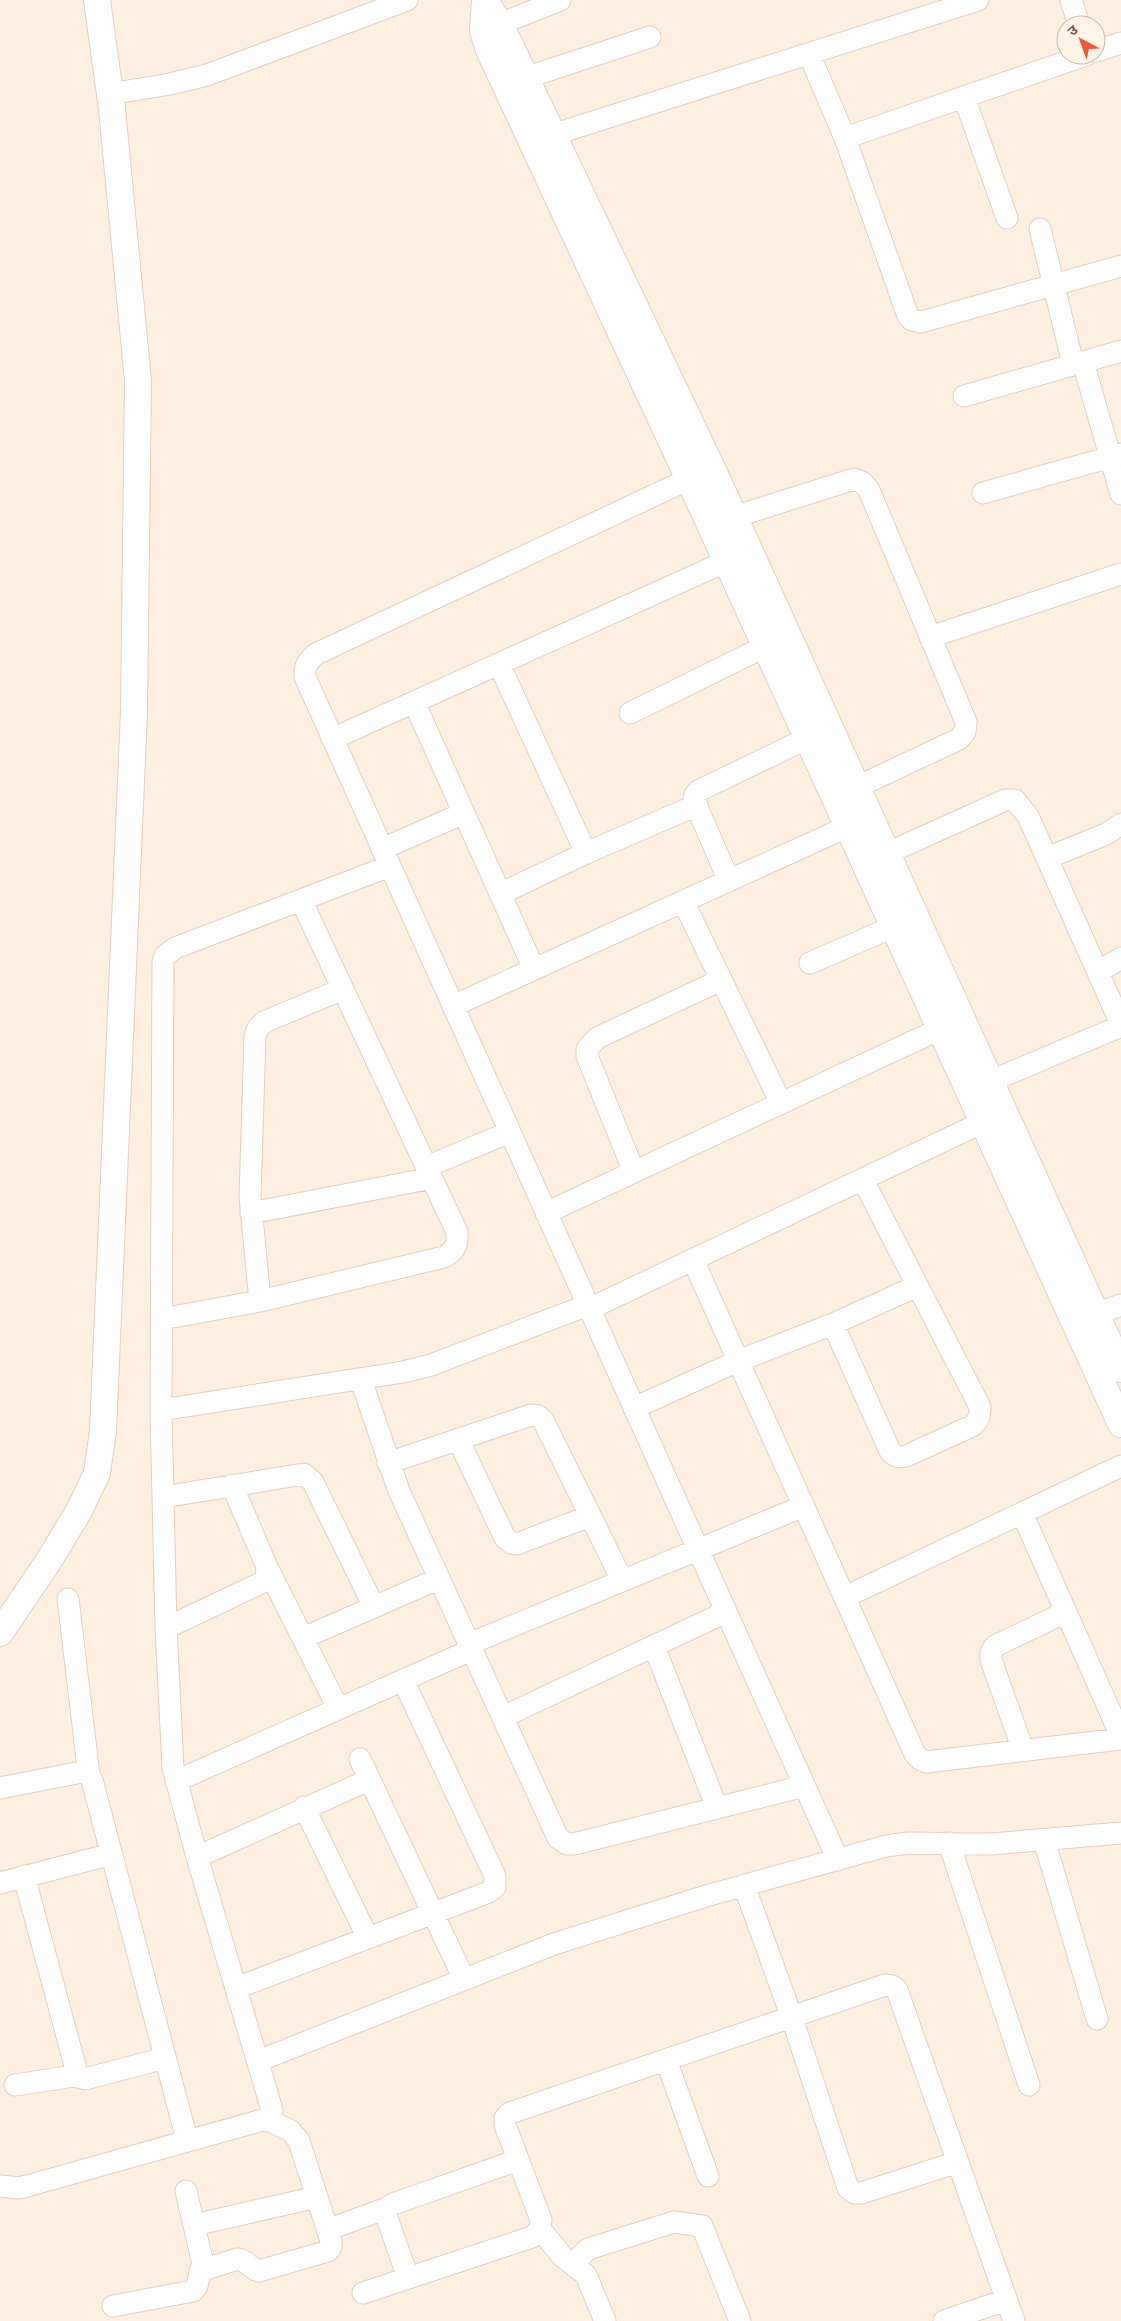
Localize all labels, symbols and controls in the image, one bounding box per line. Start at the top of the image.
north arrow [1056,15,1106,65]
text: उ [1064,21,1081,39]

